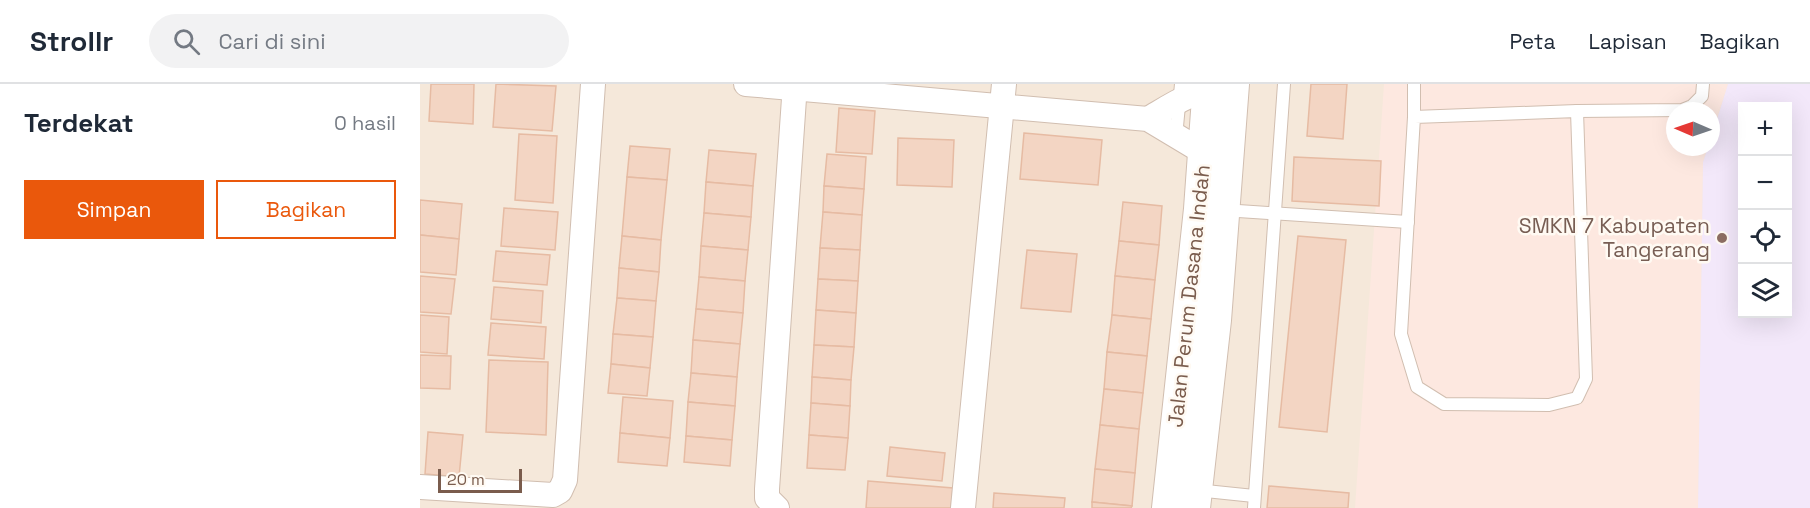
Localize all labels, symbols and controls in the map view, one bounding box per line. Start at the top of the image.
search box [149,14,569,68]
text: Strollr [30,23,113,59]
icon: search [170,25,203,58]
text: Cari di sini [218,27,326,55]
text: Peta [1510,28,1556,55]
text: Lapisan [1589,28,1667,55]
text: Bagikan [1700,28,1780,55]
north arrow [1666,102,1720,156]
map controls [1738,102,1792,318]
button: + [1738,102,1792,156]
text: Terdekat [24,106,134,140]
text: 0 hasil [334,110,396,136]
button: − [1738,156,1792,210]
street label: Jalan Perum Dasana Indah [1161,163,1216,429]
button: Simpan [24,180,204,239]
button: Bagikan [216,180,396,239]
button: locate [1738,210,1792,264]
place label: SMKN 7 Kabupaten Tangerang [1519,212,1710,263]
marker: SMKN 7 Kabupaten Tangerang [1715,231,1729,245]
button: layers [1738,264,1792,318]
scale bar [438,466,522,494]
text: 20 m [447,469,485,490]

